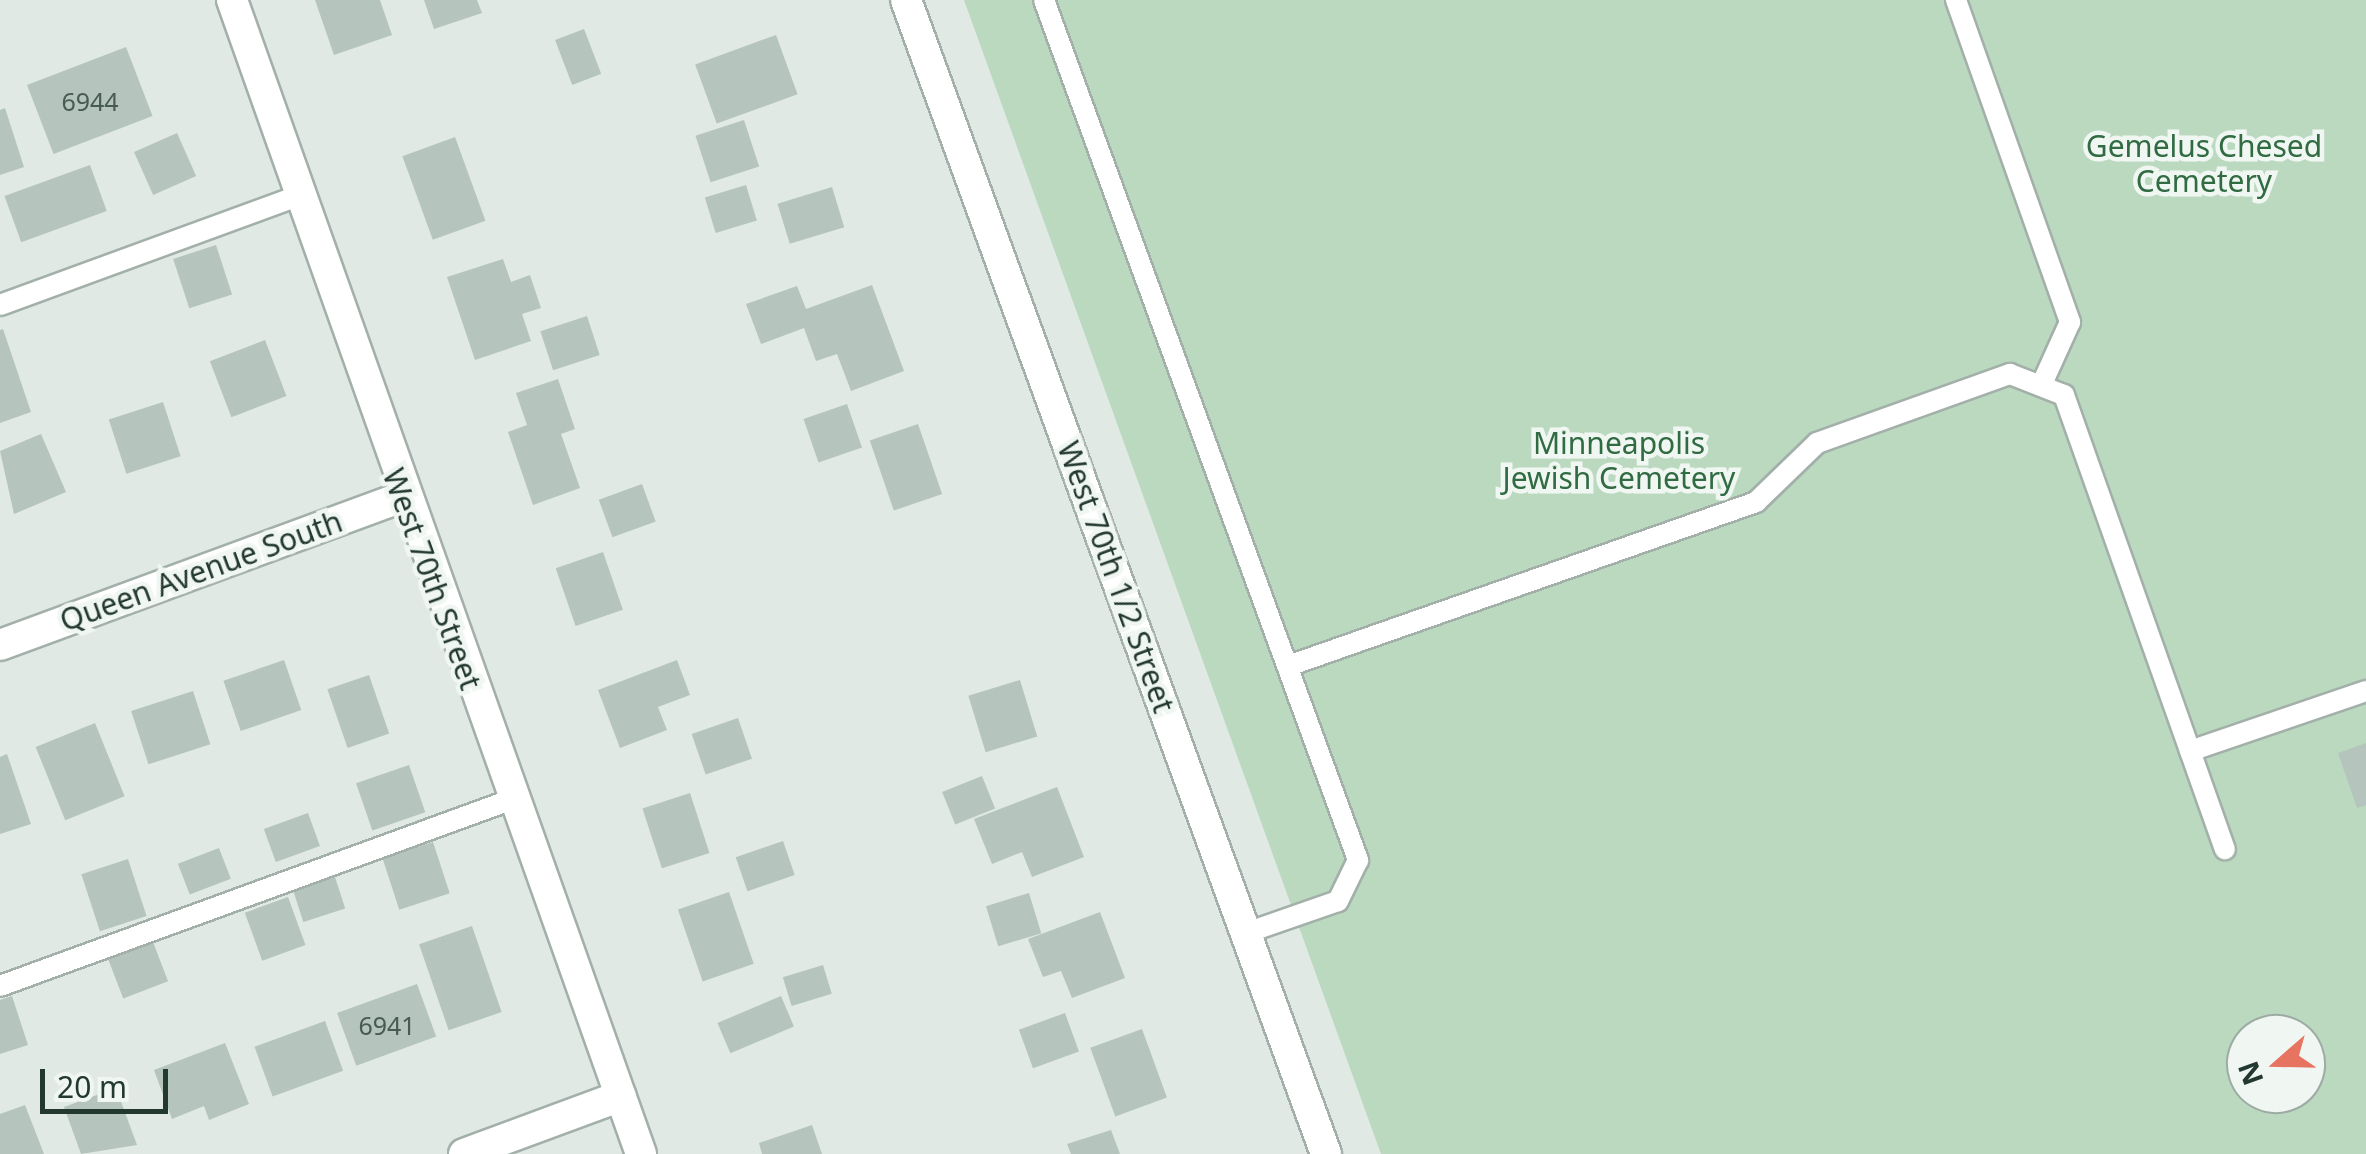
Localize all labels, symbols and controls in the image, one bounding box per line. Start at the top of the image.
house number: 6944 [61,86,119,116]
park label: Gemelus Chesed Cemetery [2086,128,2322,198]
park label: Minneapolis Jewish Cemetery [1503,425,1735,496]
street label: West 70th 1/2 Street [1050,437,1182,717]
street label: West 70th Street [375,464,489,694]
street label: Queen Avenue South [55,503,347,639]
house number: 6941 [358,1010,416,1040]
north arrow [2226,1014,2326,1114]
scale bar [45,1049,172,1111]
text: N [2228,1056,2271,1091]
text: 20 m [57,1066,127,1107]

